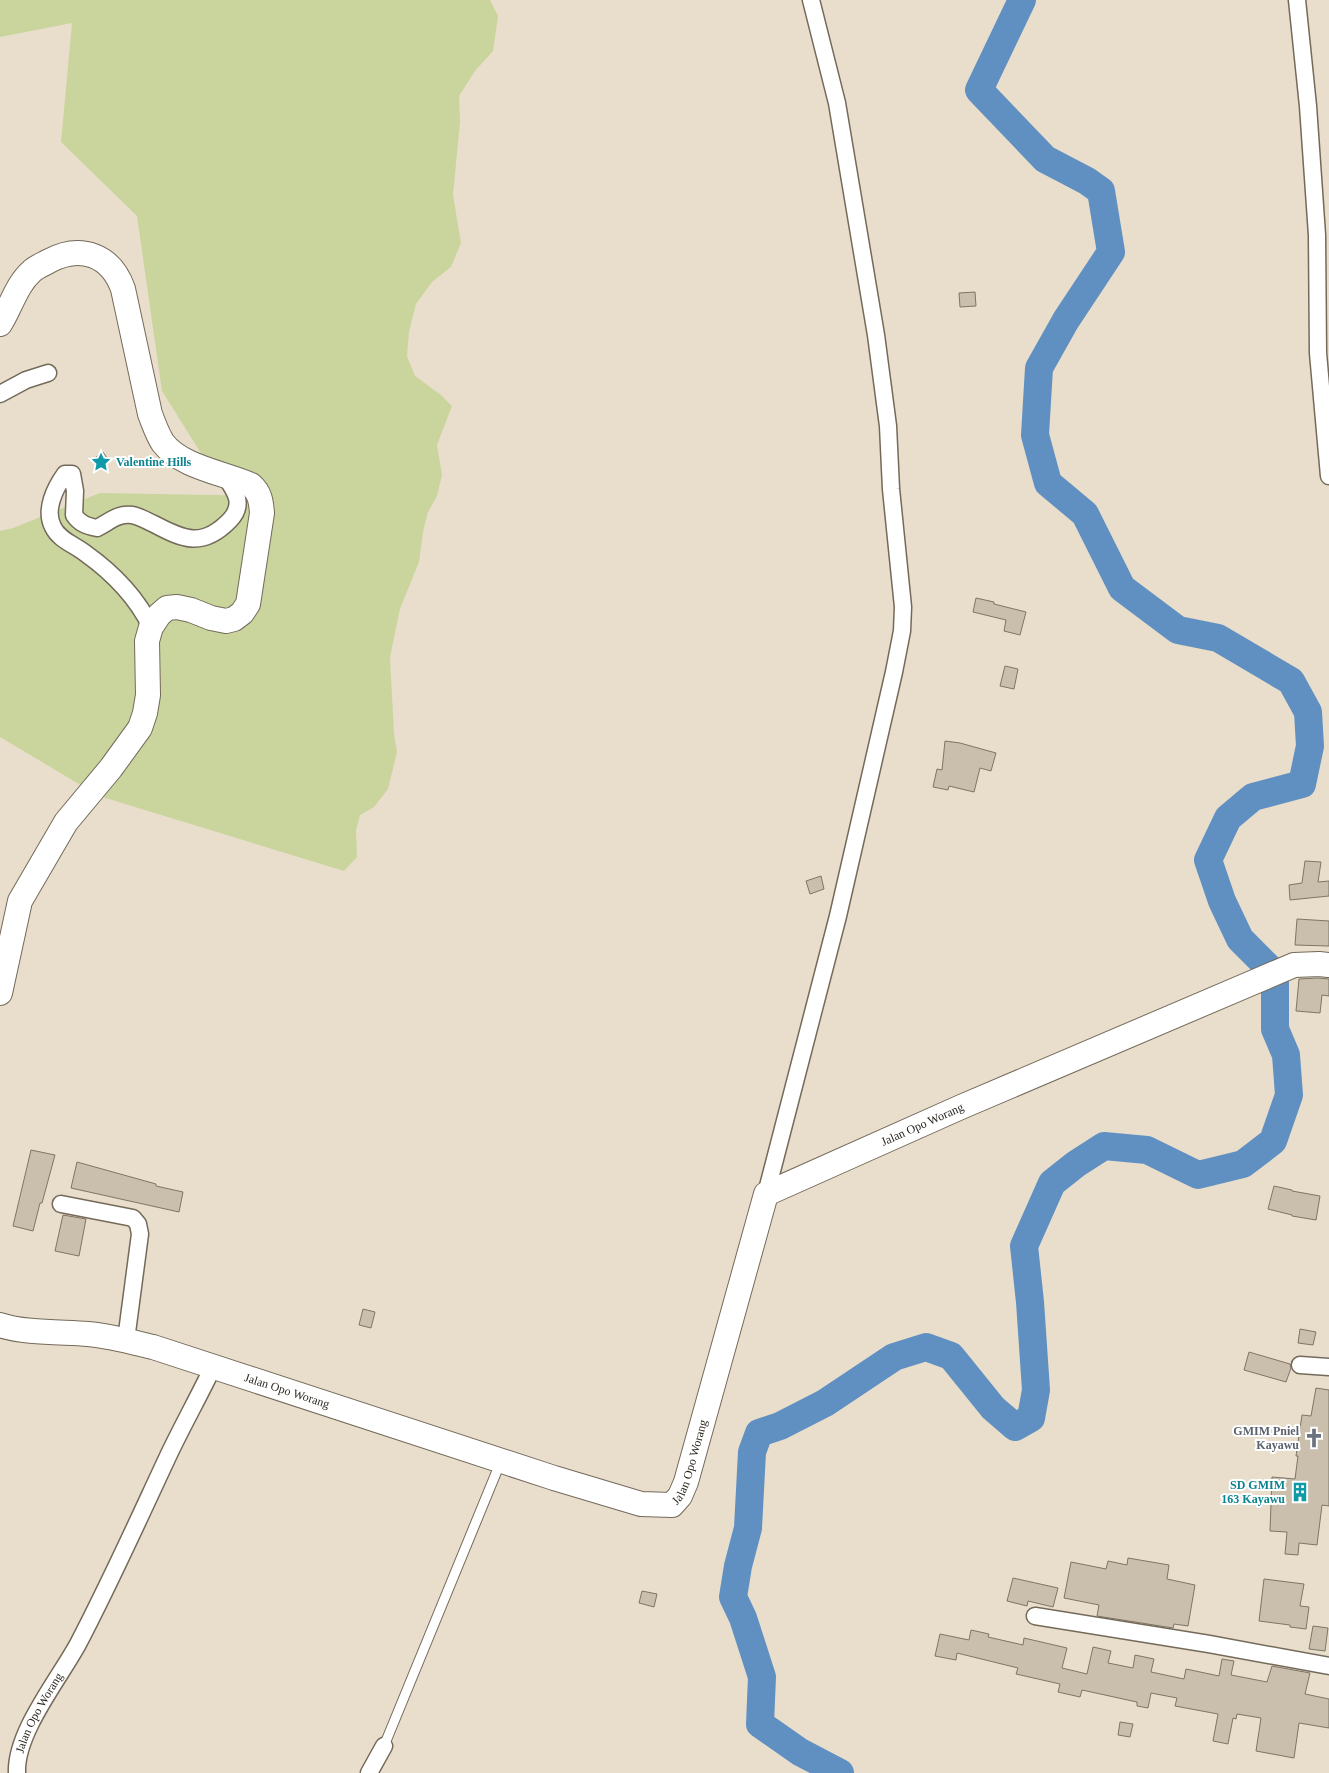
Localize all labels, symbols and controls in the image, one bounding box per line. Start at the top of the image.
place icon: Valentine Hills [90,451,112,473]
place label: Valentine Hills [116,455,192,469]
street label: Jalan Opo Worang [879,1100,966,1149]
street label: Jalan Opo Worang [243,1370,331,1411]
street label: Jalan Opo Worang [669,1418,710,1508]
place label: GMIM Pniel Kayawu [1233,1424,1300,1452]
church icon: GMIM Pniel Kayawu [1303,1427,1325,1449]
place label: SD GMIM 163 Kayawu [1221,1478,1285,1506]
building icon: SD GMIM 163 Kayawu [1289,1481,1311,1503]
street label: Jalan Opo Worang [13,1670,66,1755]

